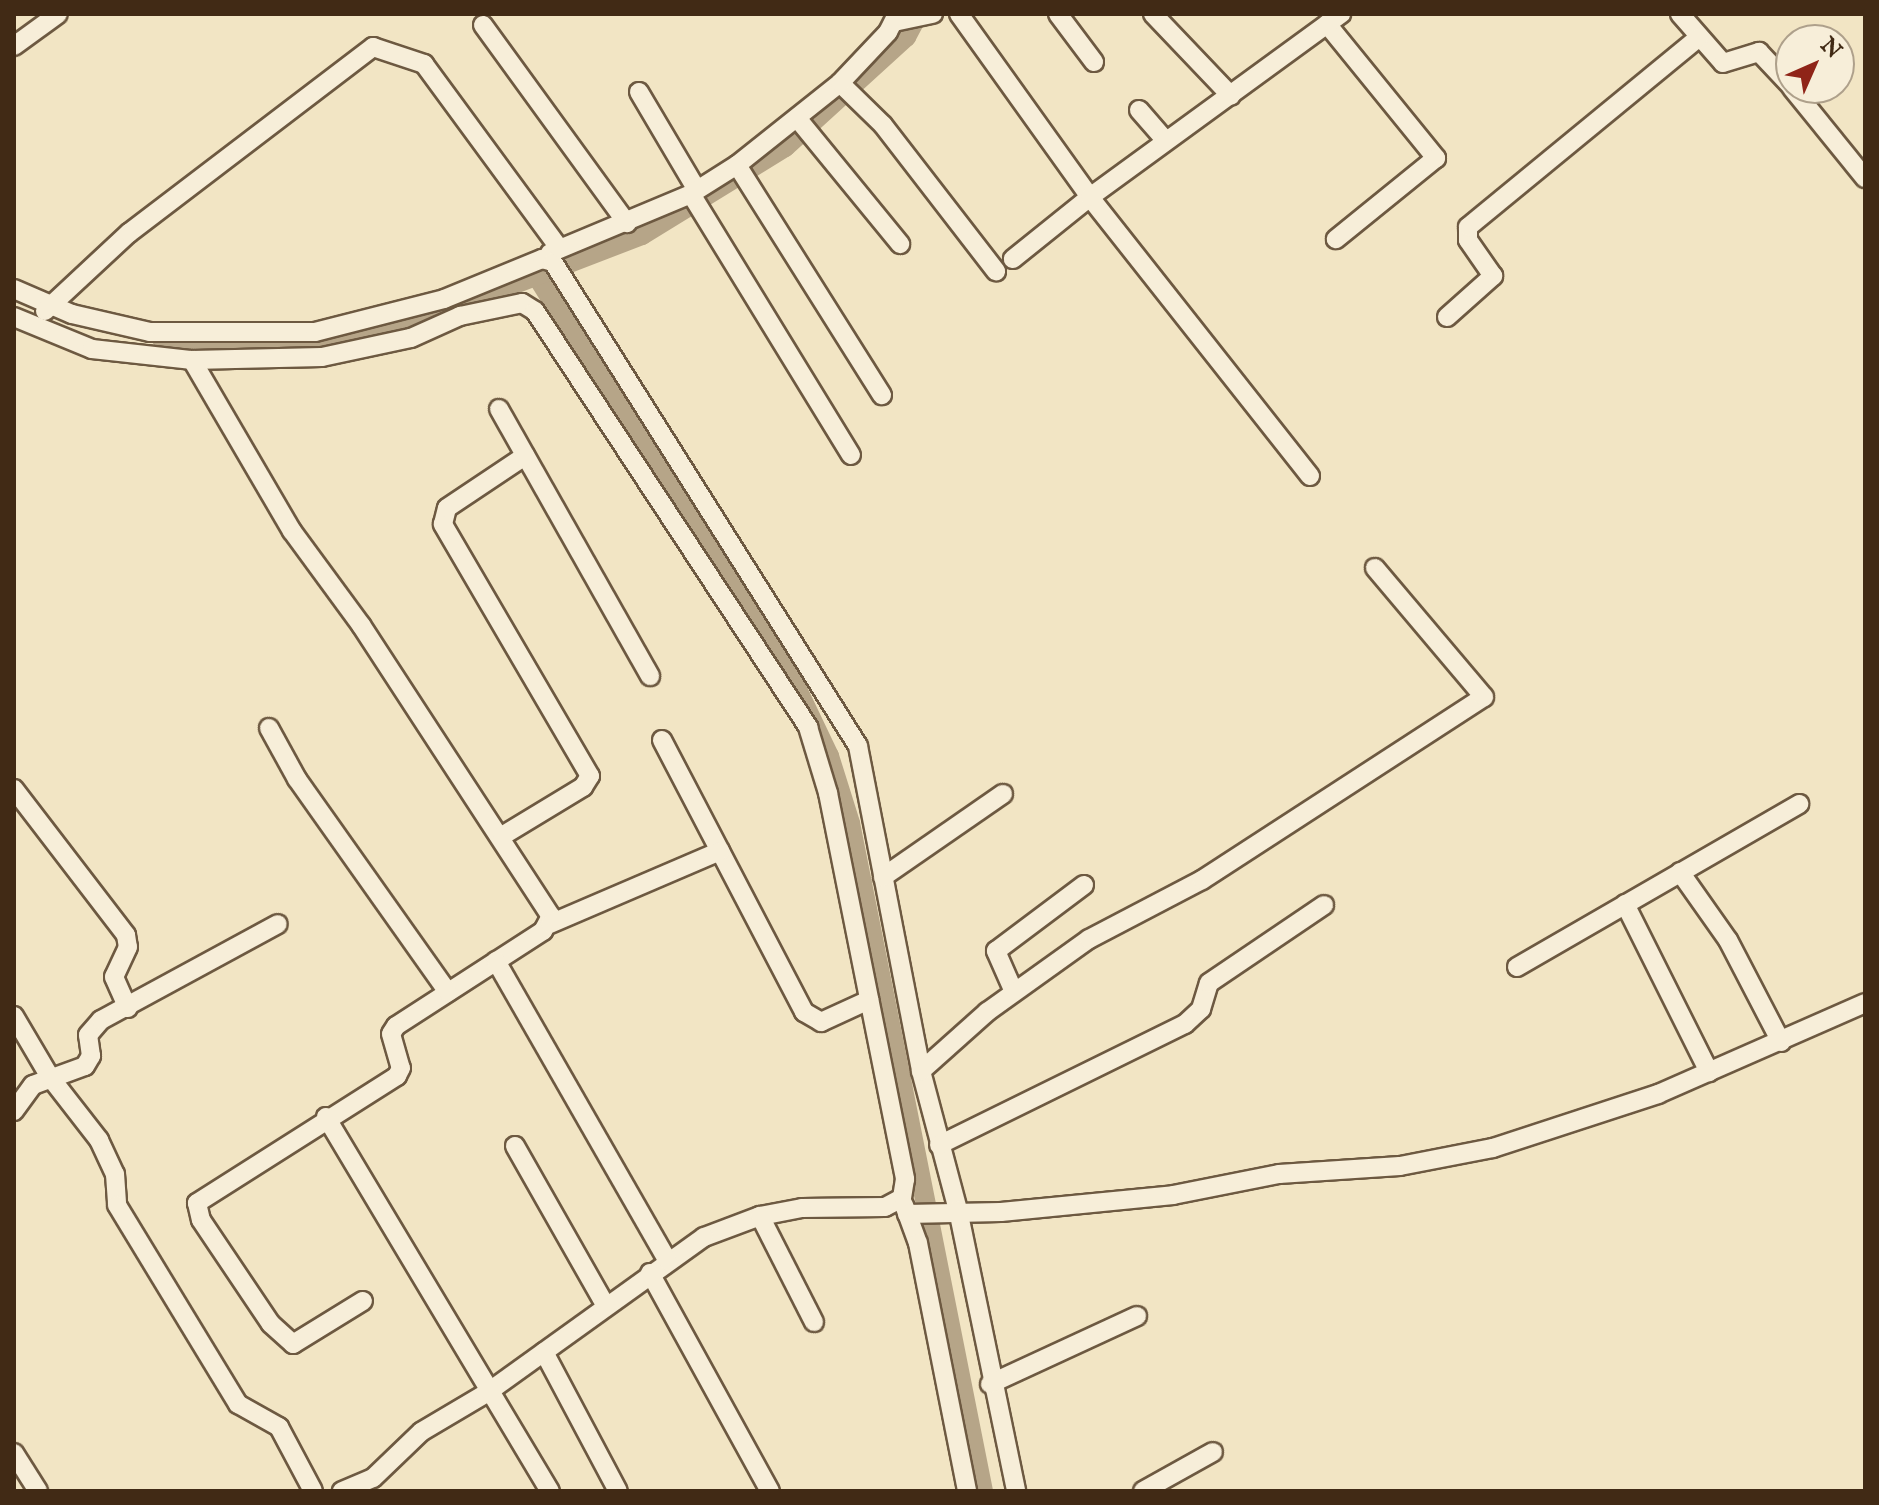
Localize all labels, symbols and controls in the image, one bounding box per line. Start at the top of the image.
north arrow [1775,24,1855,104]
text: N [1814,32,1847,65]

